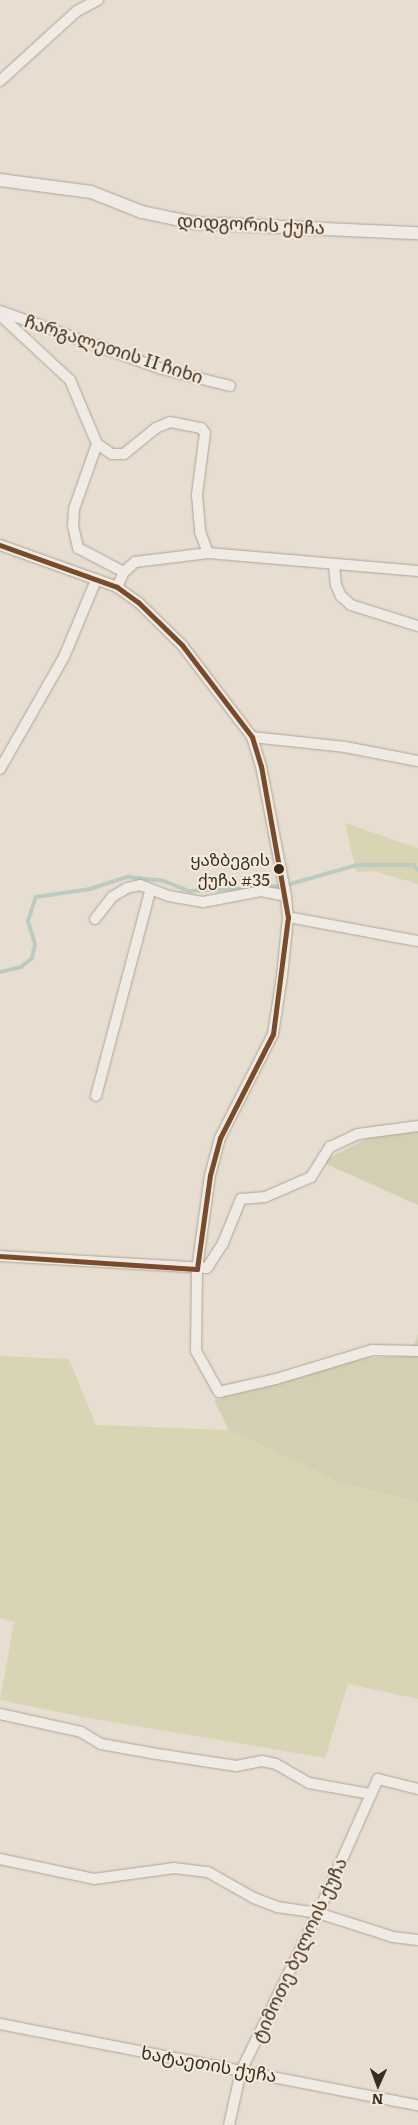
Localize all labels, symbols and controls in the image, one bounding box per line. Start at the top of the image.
street label: დიდგორის ქუჩა [177,209,325,239]
street label: ჩარგალეთის II ჩიხი [22,310,206,388]
place label: ყაზბეგის ქუჩა #35 [190,849,270,889]
marker: ყაზბეგის ქუჩა #35 [274,864,284,874]
street label: ტიმოთე ბელოის ქუჩა [247,1854,351,2046]
street label: ხატაეთის ქუჩა [139,2041,279,2087]
north arrow [353,2060,403,2110]
text: N [371,2090,384,2110]

